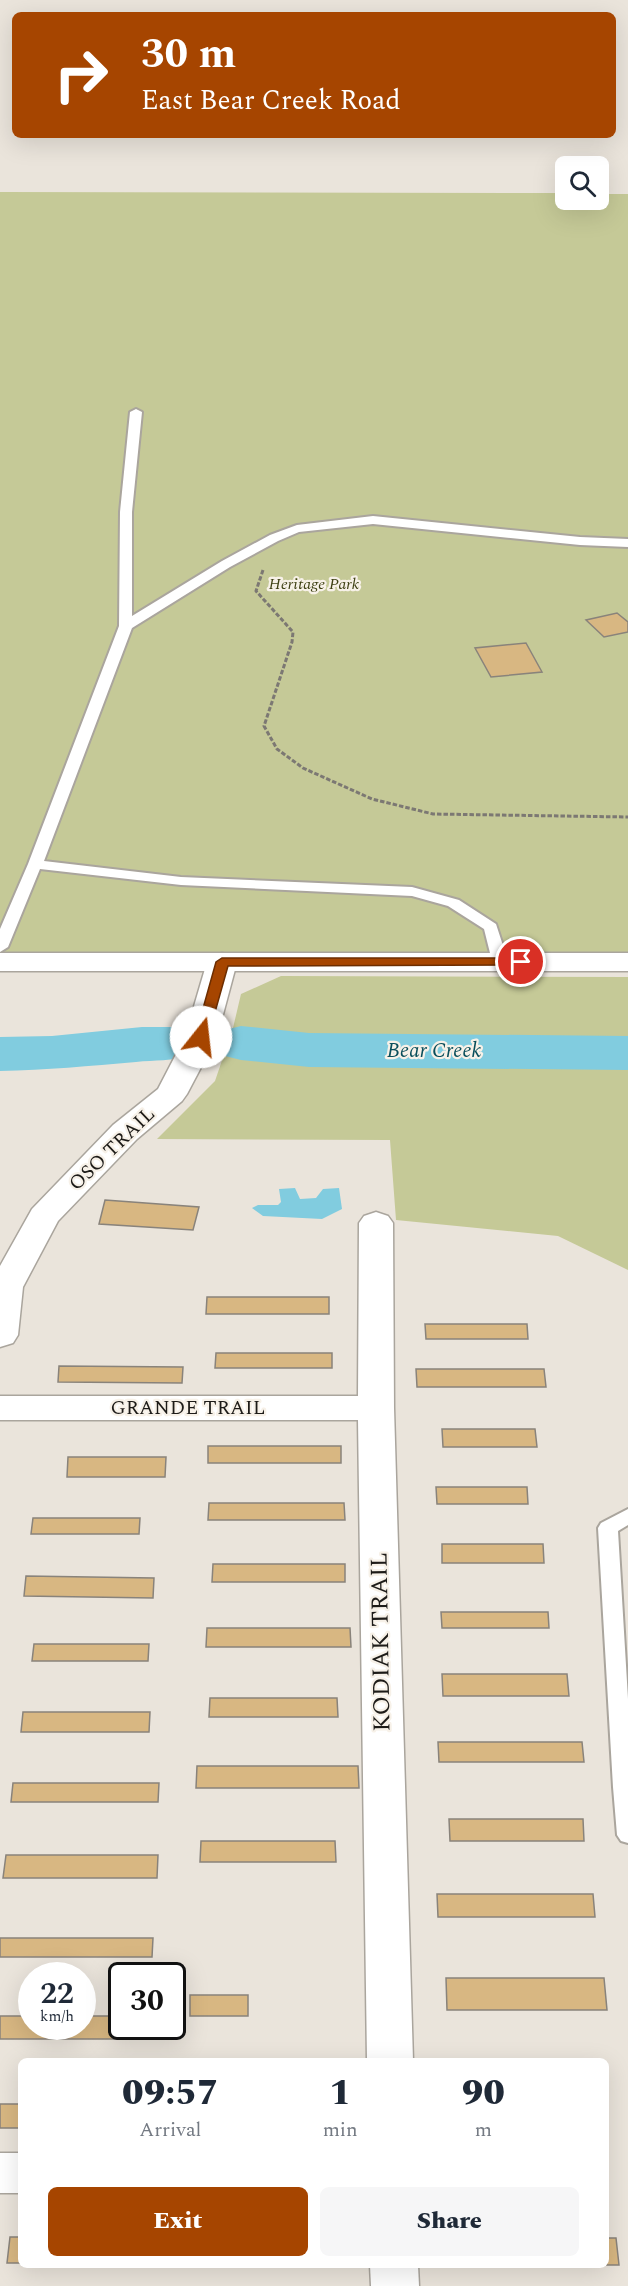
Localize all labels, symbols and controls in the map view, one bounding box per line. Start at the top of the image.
text: 30 m [141,23,236,86]
icon: right [42,36,120,114]
text: East Bear Creek Road [141,80,401,122]
map controls [555,156,609,210]
button: search [555,156,609,210]
park label: Heritage Park [269,572,360,596]
pin [495,936,546,987]
icon: arrive [504,945,537,978]
position arrow [169,1005,233,1069]
water label: Bear Creek [387,1035,481,1067]
street label: OSO TRAIL [62,1100,162,1198]
street label: GRANDE TRAIL [110,1393,266,1423]
street label: KODIAK TRAIL [361,1552,401,1732]
speed limit sign: 30 [108,1962,186,2040]
text: 22 [40,1971,74,2017]
text: km/h [40,2005,74,2028]
text: 09:57 [122,2066,219,2121]
text: 1 [329,2066,351,2121]
text: 90 [462,2066,505,2121]
text: Arrival [139,2115,201,2145]
text: min [323,2115,358,2145]
text: m [475,2115,492,2145]
button: Exit [48,2187,308,2256]
button: Share [320,2187,579,2256]

